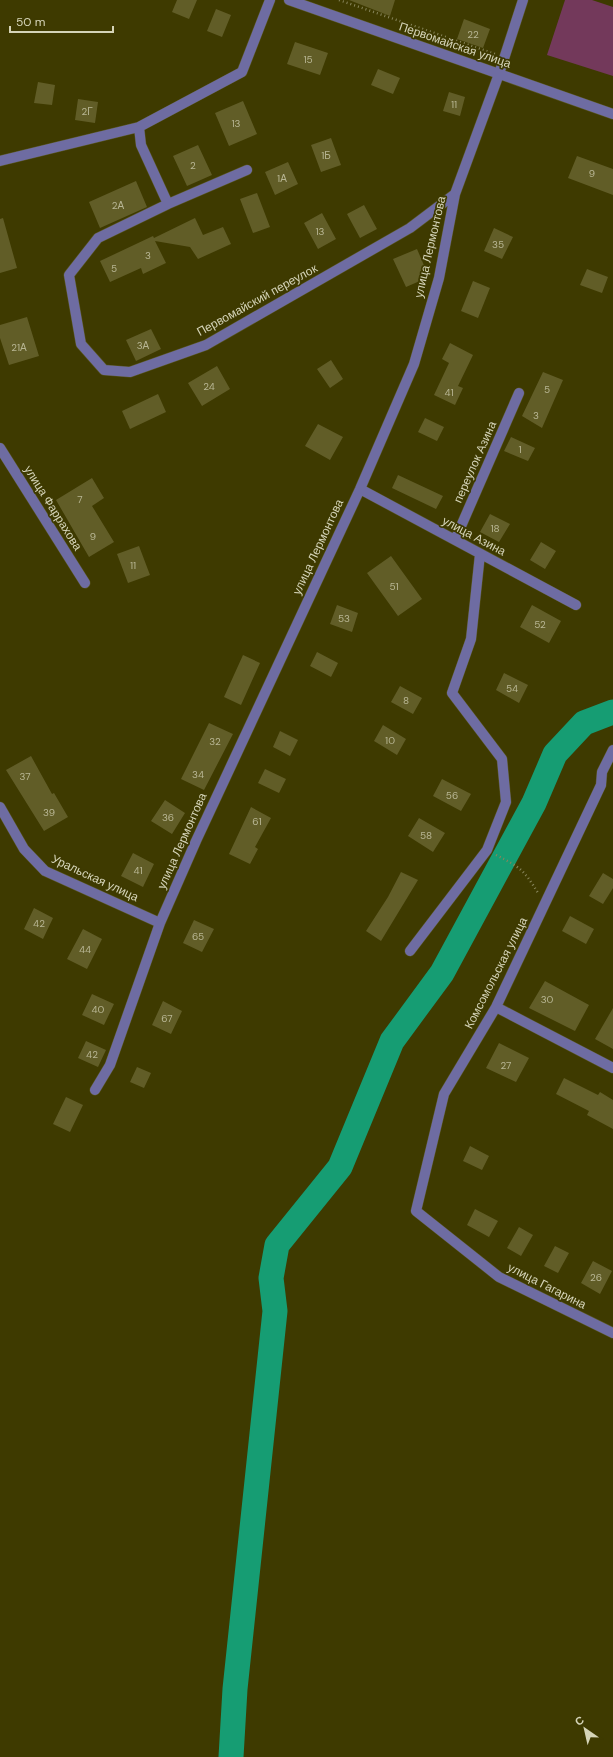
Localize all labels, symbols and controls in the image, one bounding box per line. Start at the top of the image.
scale bar [10,8,113,34]
text: 50 m [16,14,45,30]
street label: Первомайская улица [397,18,513,72]
house number: 22 [467,28,479,41]
house number: 15 [303,53,313,66]
house number: 11 [451,98,457,111]
house number: 2Г [81,105,93,118]
house number: 13 [231,117,241,130]
house number: 1Б [321,149,331,162]
house number: 2 [190,159,196,172]
house number: 9 [589,167,595,180]
house number: 1А [277,172,287,185]
street label: улица Лермонтова [411,194,450,299]
house number: 2А [112,199,125,212]
house number: 13 [315,225,325,238]
house number: 35 [492,238,504,251]
house number: 3 [145,249,151,262]
street label: Первомайский переулок [194,260,321,340]
house number: 5 [111,262,117,275]
house number: 3А [137,339,150,352]
house number: 21А [11,341,27,354]
house number: 24 [203,380,215,393]
house number: 5 [544,383,550,396]
house number: 41 [444,386,454,399]
house number: 3 [533,409,539,422]
street label: переулок Азина [450,418,500,505]
house number: 1 [518,443,522,456]
street label: улица Фаррахова [20,462,86,554]
house number: 7 [77,493,83,506]
street label: улица Лермонтова [289,496,347,597]
street label: улица Азина [439,513,509,560]
house number: 18 [490,522,500,535]
house number: 9 [90,530,96,543]
house number: 11 [130,559,136,572]
house number: 51 [389,580,399,593]
house number: 53 [338,612,350,625]
house number: 52 [534,618,546,631]
house number: 54 [506,682,518,695]
house number: 8 [403,694,409,707]
house number: 10 [385,734,395,747]
house number: 32 [209,735,221,748]
house number: 34 [192,768,204,781]
house number: 37 [19,770,31,783]
house number: 56 [446,789,458,802]
street label: улица Лермонтова [154,790,211,892]
house number: 39 [43,806,55,819]
house number: 36 [162,811,174,824]
house number: 61 [252,815,262,828]
house number: 58 [420,829,432,842]
street label: Уральская улица [49,851,142,905]
house number: 41 [133,864,143,877]
street label: Комсомольская улица [461,914,531,1032]
house number: 42 [33,917,45,930]
house number: 65 [192,930,204,943]
house number: 44 [79,943,91,956]
house number: 30 [541,993,554,1006]
house number: 40 [92,1003,105,1016]
house number: 67 [161,1012,173,1025]
house number: 42 [86,1048,98,1061]
house number: 27 [501,1059,511,1072]
street label: улица Гагарина [505,1259,589,1313]
house number: 26 [590,1271,602,1284]
north arrow [565,1709,605,1749]
text: С [572,1713,587,1729]

